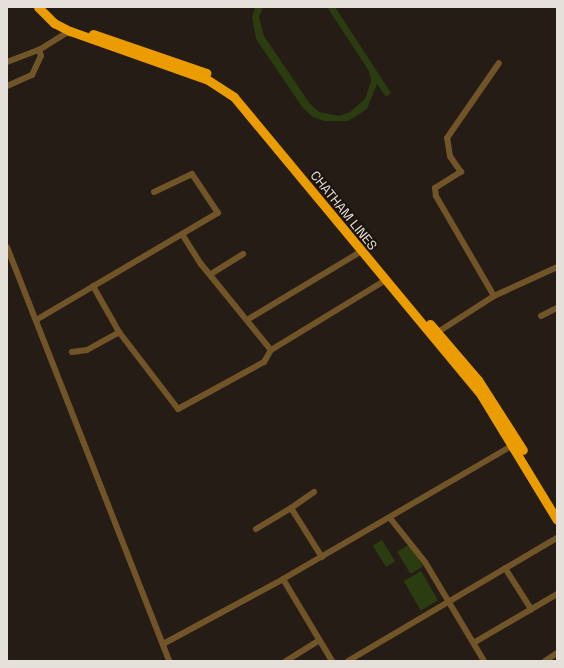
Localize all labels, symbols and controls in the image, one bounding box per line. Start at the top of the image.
street label: CHATHAM LINES [306,168,380,254]

